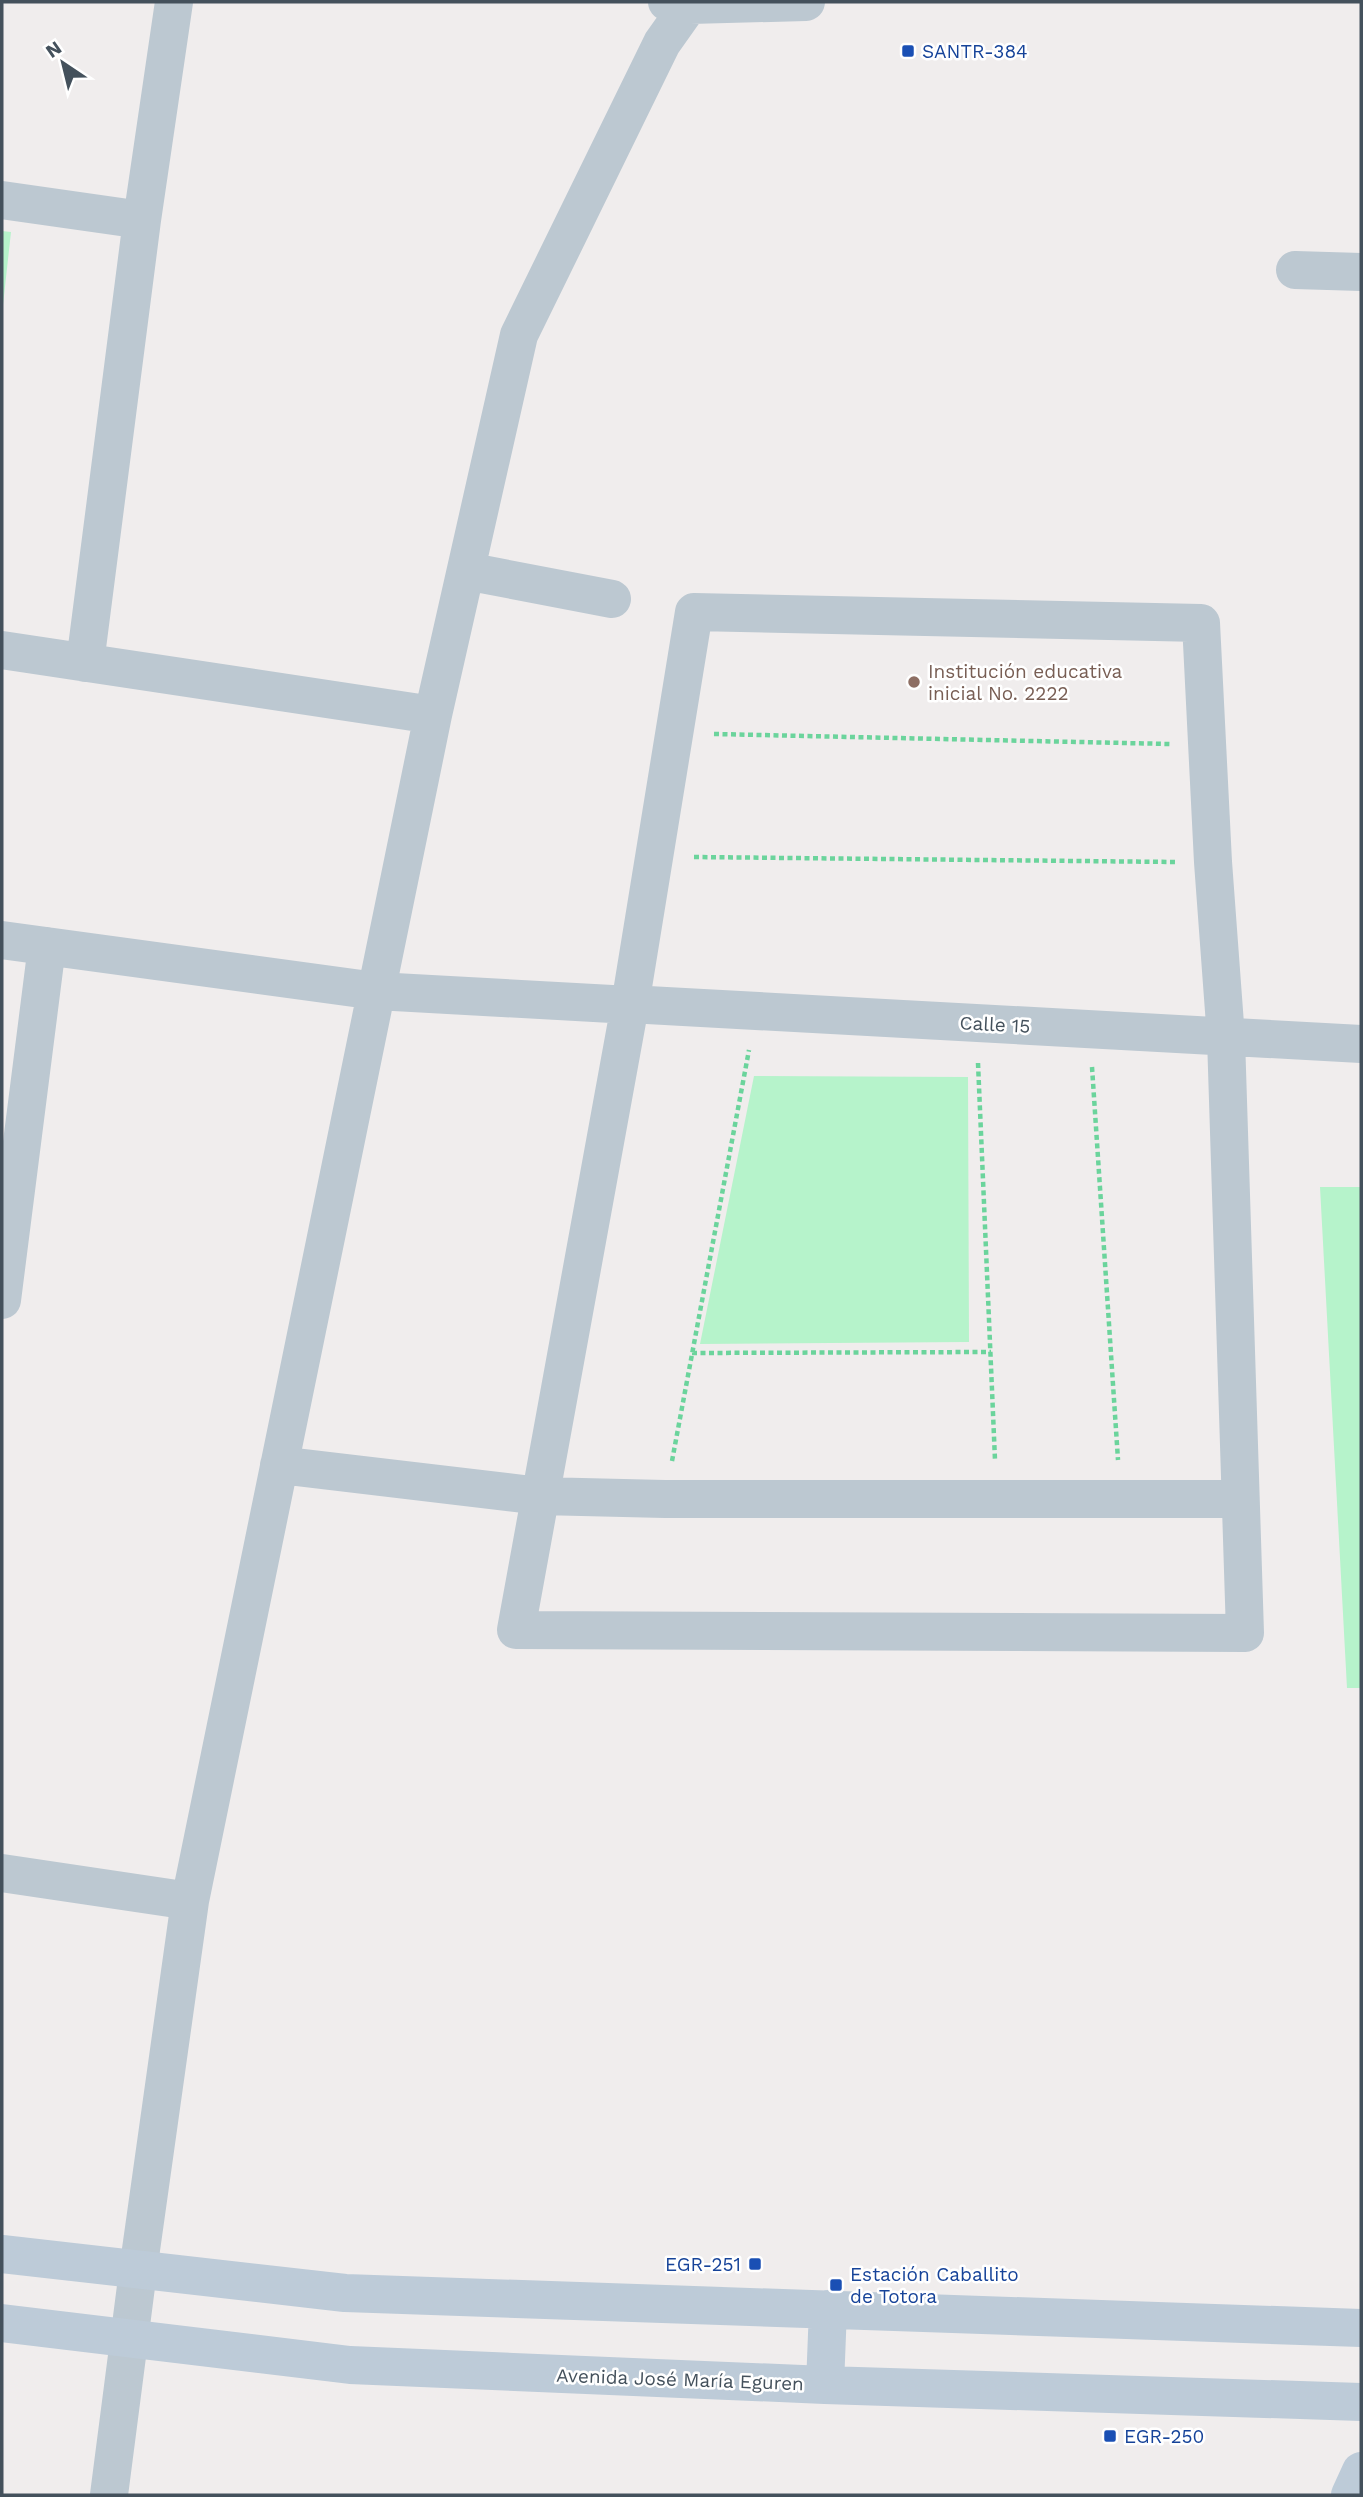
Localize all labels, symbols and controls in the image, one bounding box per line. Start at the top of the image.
north arrow [28,28,98,98]
text: N [41,36,66,63]
place label: SANTR-384 [922,40,1028,63]
marker: SANTR-384 [900,43,916,59]
place label: Institución educativa inicial No. 2222 [928,660,1123,705]
marker: Institución educativa inicial No. 2222 [906,674,922,690]
street label: Calle 15 [959,1011,1031,1038]
place label: EGR-251 [665,2253,741,2276]
marker: EGR-251 [747,2256,763,2272]
place label: Estación Caballito de Totora [850,2263,1019,2308]
marker: Estación Caballito de Totora [828,2277,844,2293]
street label: Avenida José María Eguren [556,2364,804,2395]
place label: EGR-250 [1124,2425,1204,2448]
marker: EGR-250 [1102,2428,1118,2444]

